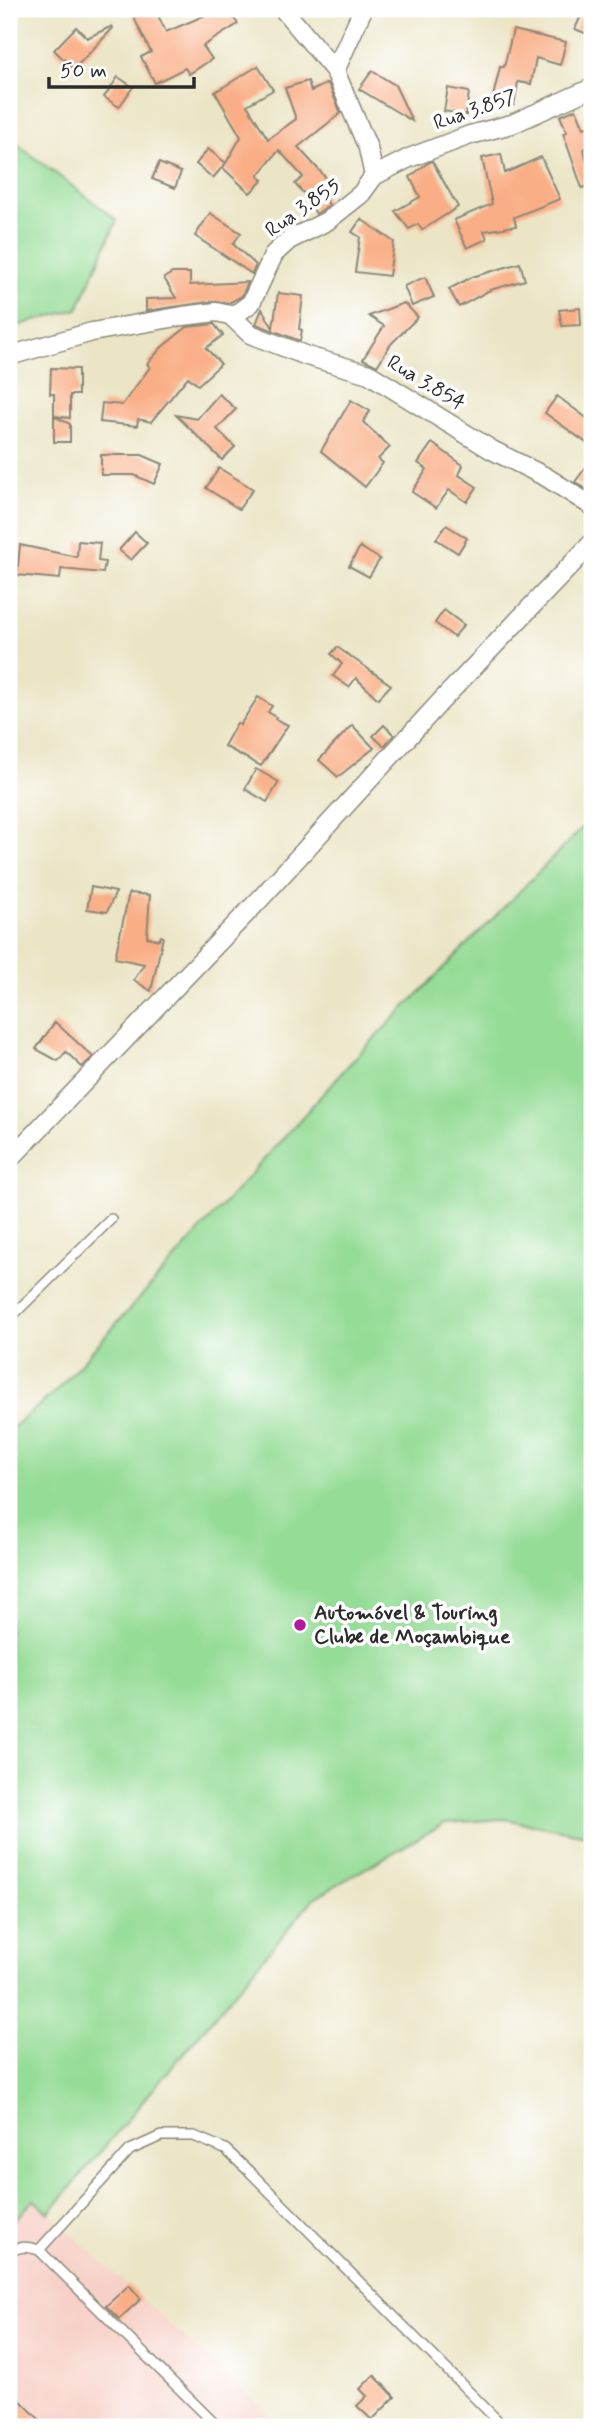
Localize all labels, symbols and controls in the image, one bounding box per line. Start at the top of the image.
scale bar [49,46,194,90]
text: 50 m [60,57,107,85]
street label: Rua 3.857 [430,83,520,137]
street label: Rua 3.855 [260,172,346,244]
street label: Rua 3.854 [382,349,470,417]
place label: Automóvel & Touring Clube de Moçambique [314,1599,511,1651]
marker: Automóvel & Touring Clube de Moçambique [292,1617,308,1633]

